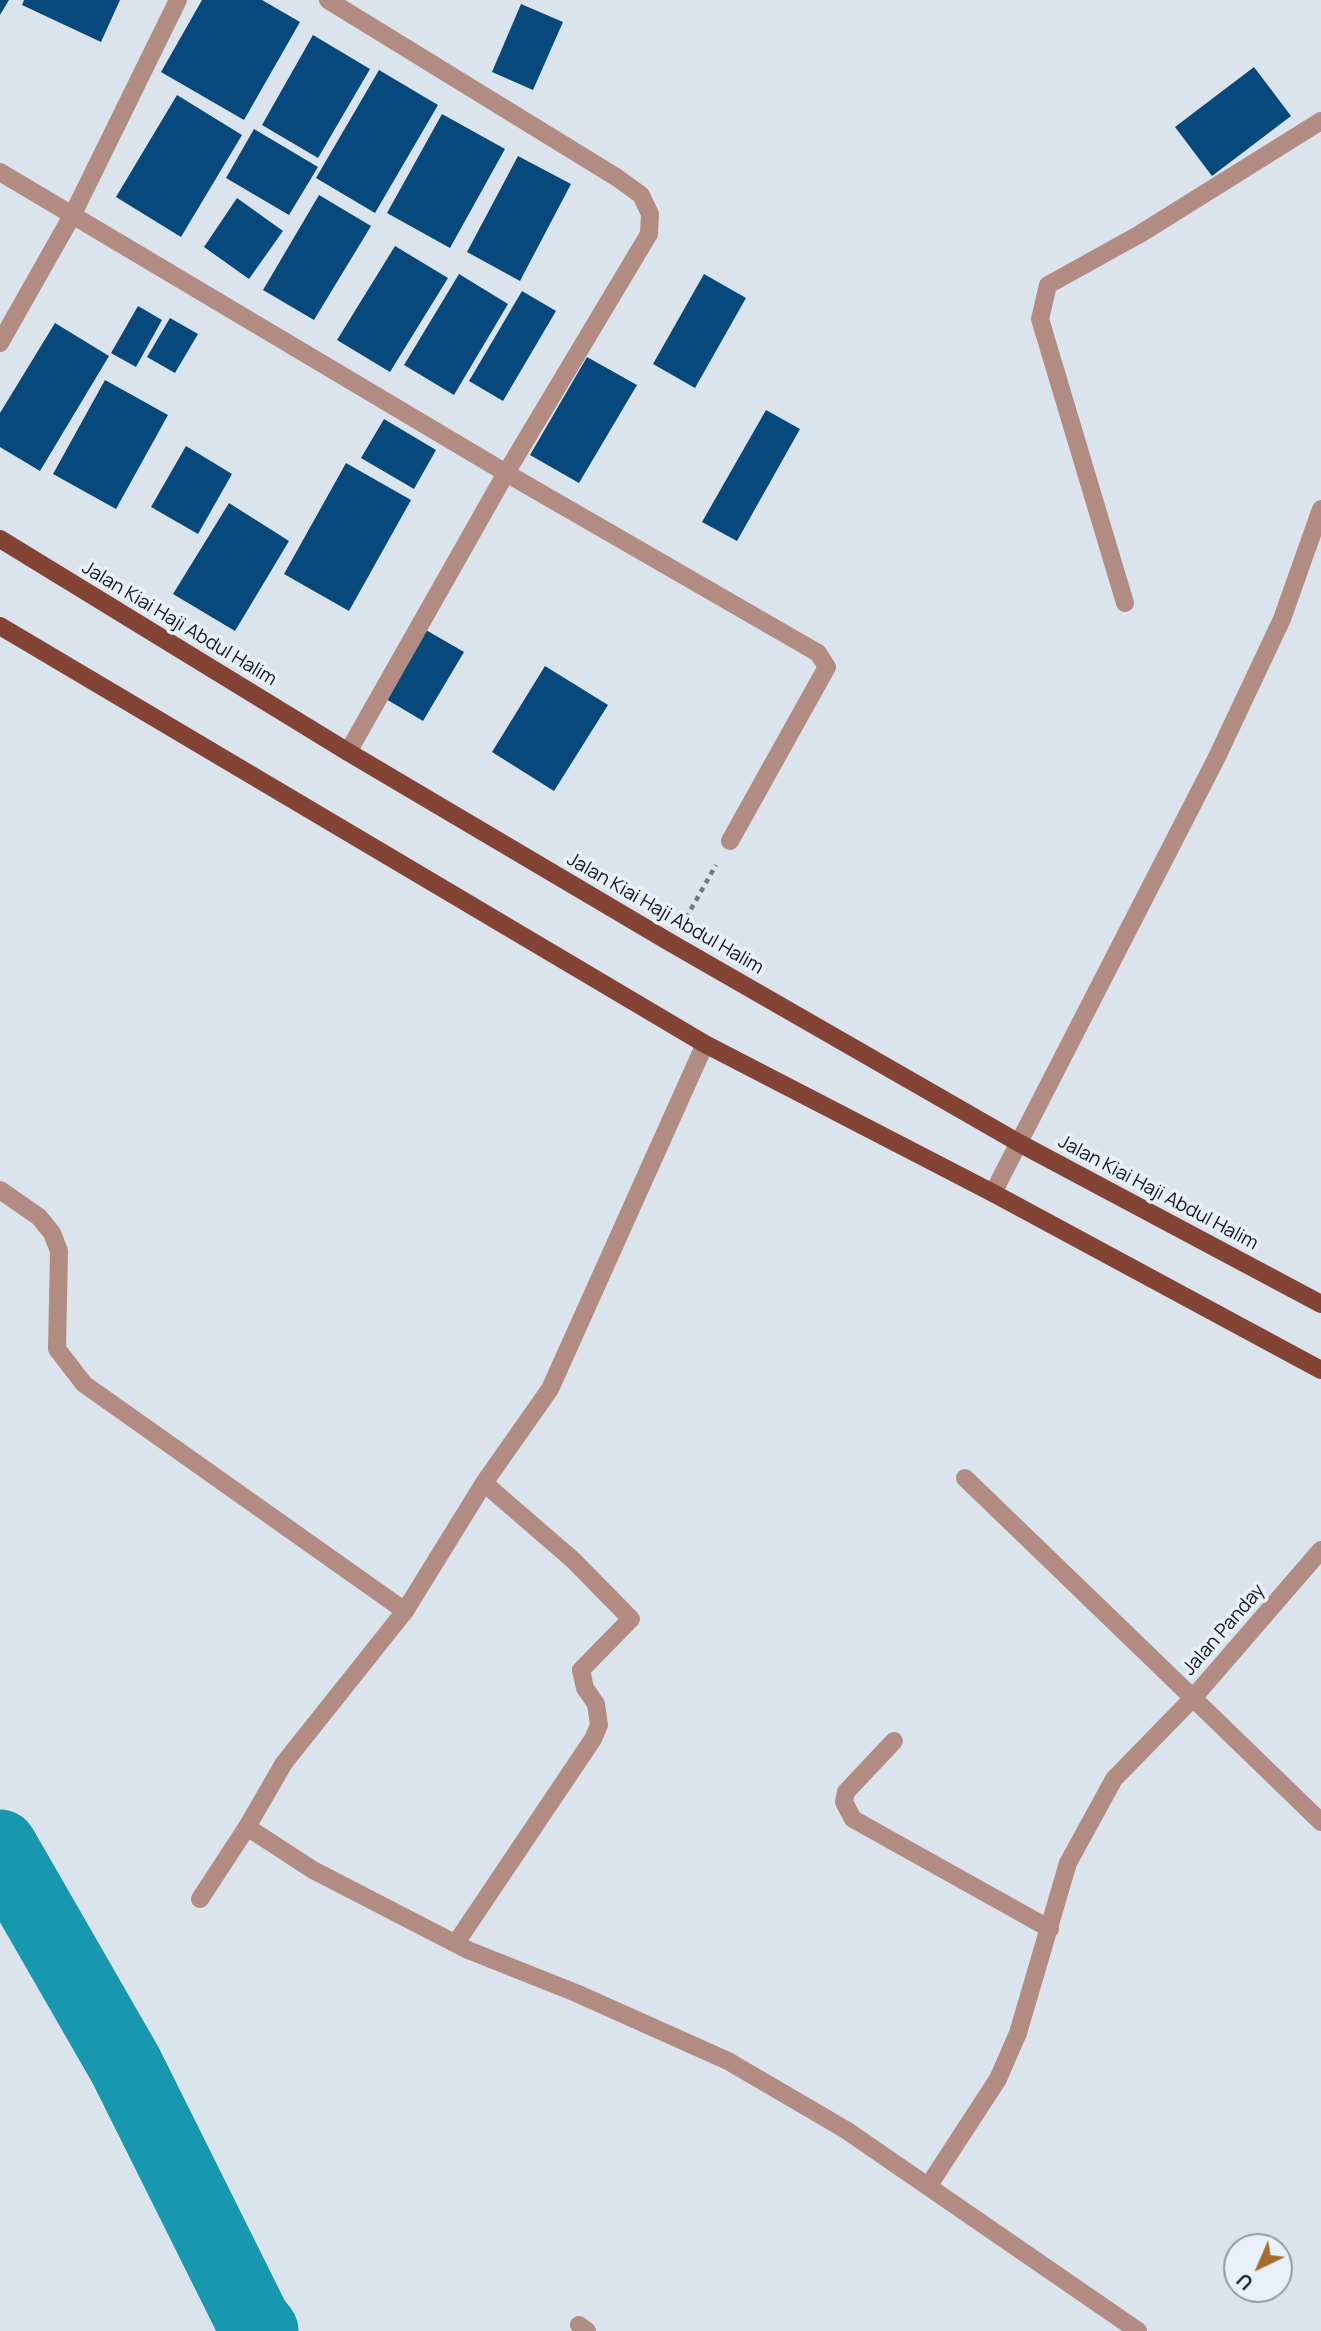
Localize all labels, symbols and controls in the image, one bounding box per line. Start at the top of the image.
street label: Jalan Kiai Haji Abdul Halim [78,557,280,691]
street label: Jalan Kiai Haji Abdul Halim [563,848,767,980]
street label: Jalan Kiai Haji Abdul Halim [1054,1131,1262,1255]
street label: Jalan Panday [1178,1580,1270,1680]
north arrow [1223,2233,1293,2303]
text: U [1231,2268,1259,2296]

